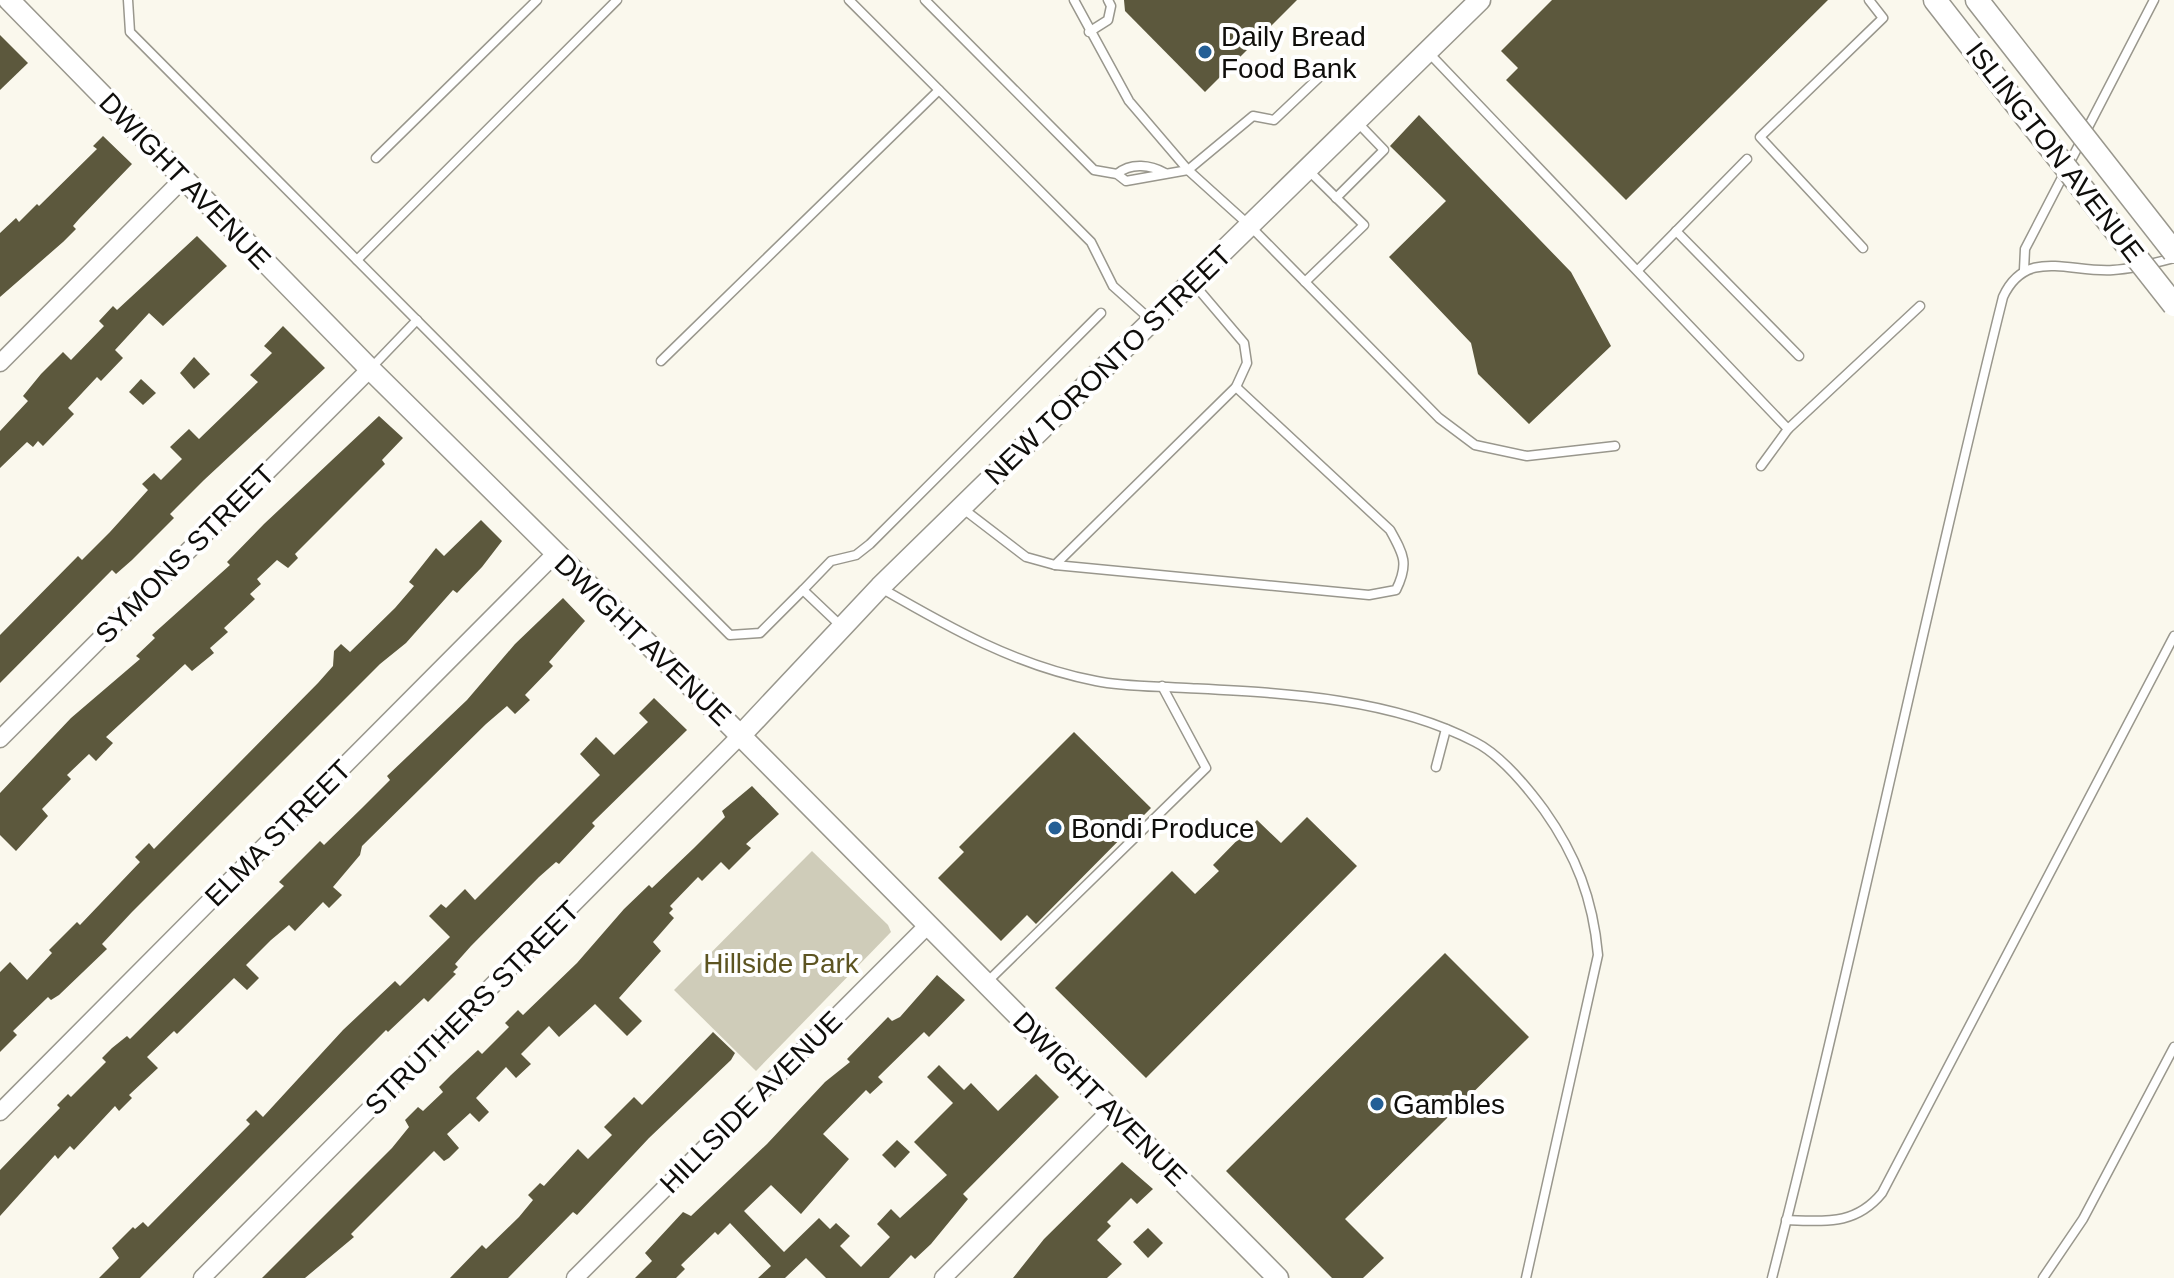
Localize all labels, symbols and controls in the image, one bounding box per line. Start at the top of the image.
place label: Daily Bread Food Bank [1221,21,1366,84]
street label: ISLINGTON AVENUE [1960,36,2150,268]
marker: Daily Bread Food Bank [1196,43,1214,61]
street label: DWIGHT AVENUE [93,87,277,275]
street label: NEW TORONTO STREET [979,239,1237,491]
street label: SYMONS STREET [89,458,281,650]
street label: DWIGHT AVENUE [549,548,737,732]
street label: ELMA STREET [199,754,357,912]
place label: Bondi Produce [1071,813,1255,844]
marker: Bondi Produce [1046,819,1064,837]
street label: STRUTHERS STREET [359,895,585,1121]
park label: Hillside Park [703,948,860,979]
street label: HILLSIDE AVENUE [654,1005,848,1199]
street label: DWIGHT AVENUE [1007,1006,1193,1192]
place label: Gambles [1393,1089,1505,1120]
marker: Gambles [1368,1095,1386,1113]

